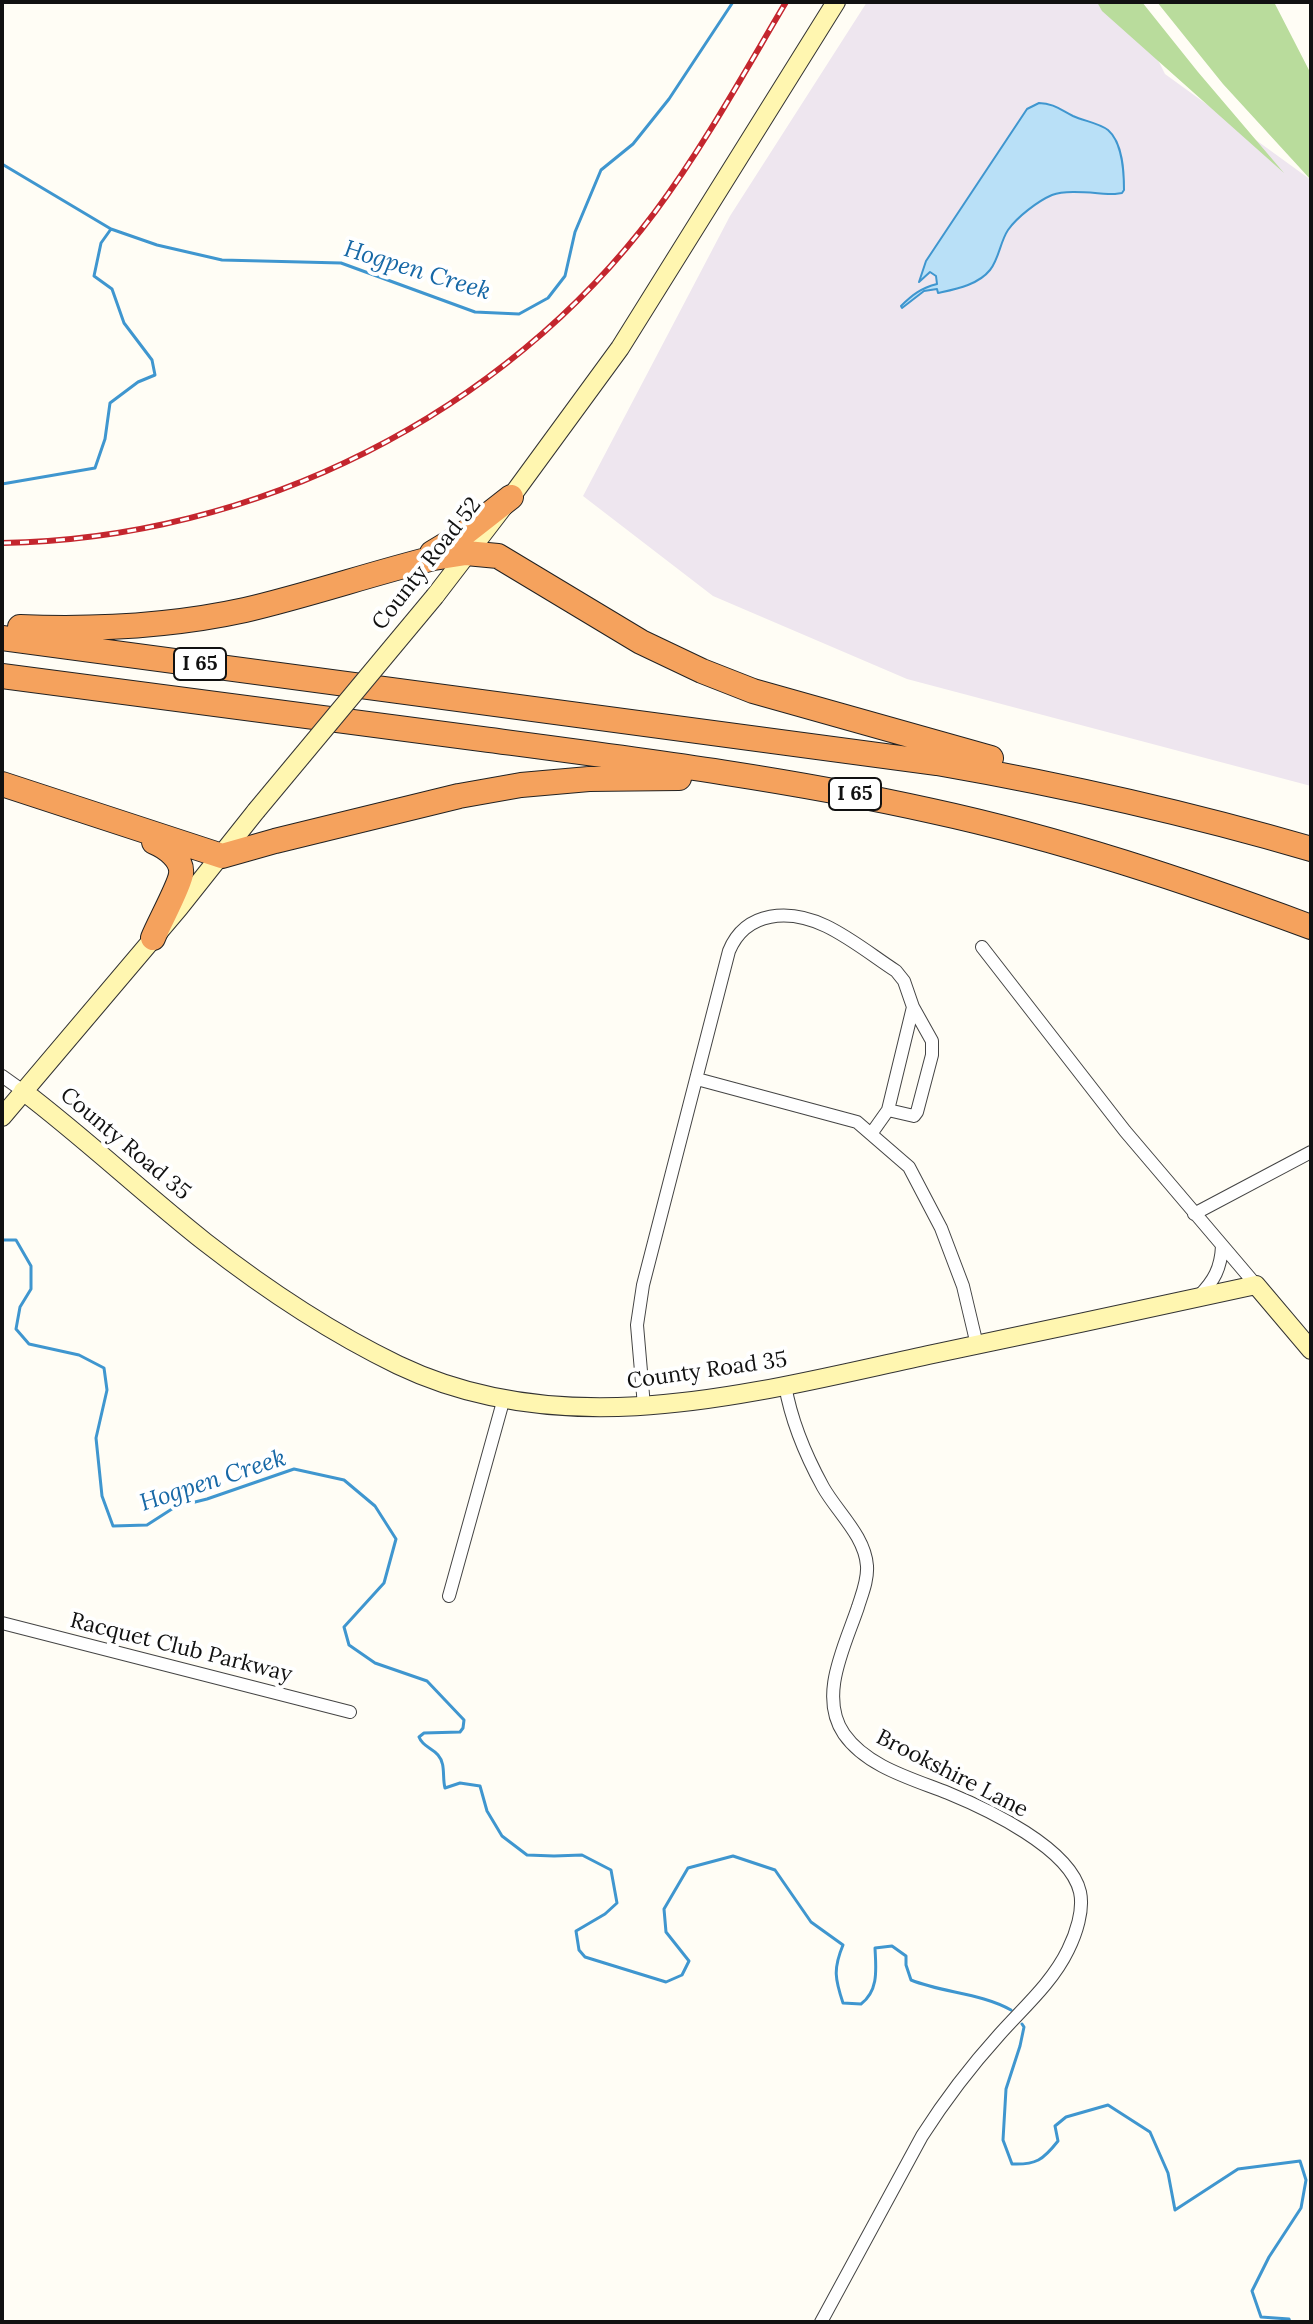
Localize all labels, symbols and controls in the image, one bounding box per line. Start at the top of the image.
water label: Hogpen Creek [340,235,494,307]
street label: County Road 52 [367,492,487,636]
road number: I 65 [174,648,226,680]
road number: I 65 [829,778,881,810]
street label: County Road 35 [55,1082,195,1206]
street label: County Road 35 [625,1347,789,1395]
water label: Hogpen Creek [136,1444,290,1518]
street label: Racquet Club Parkway [67,1608,295,1688]
street label: Brookshire Lane [872,1724,1032,1824]

